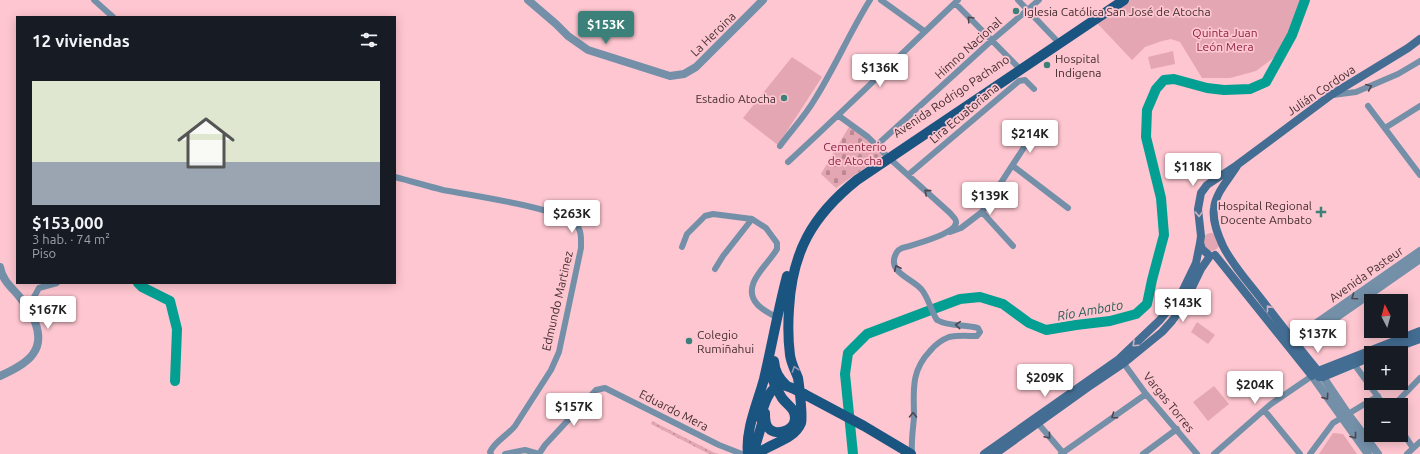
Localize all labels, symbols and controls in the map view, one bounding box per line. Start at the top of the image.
place label: Iglesia Católica San José de Atocha [1024,5,1211,18]
marker: Iglesia Católica San José de Atocha [1011,6,1021,16]
street label: La Heroina [688,9,738,59]
pin: $153K [578,11,634,45]
street label: Himno Nacional [932,15,1004,81]
one-way arrow [967,16,975,24]
text: $153K [587,17,625,31]
park label: Quinta Juan León Mera [1192,26,1258,53]
icon: filters [358,29,380,51]
text: 12 viviendas [32,31,130,50]
street label: Avenida Rodrigo Pachano [891,52,1011,140]
place label: Hospital Indigena [1055,52,1101,79]
pin: $136K [852,54,908,88]
text: $136K [861,60,899,74]
marker: Hospital Indigena [1042,60,1052,70]
street label: Julián Cordova [1284,62,1358,118]
street label: Lira Ecuatoriana [927,80,1001,146]
one-way arrow [1365,83,1372,91]
place label: Estadio Atocha [695,92,776,105]
marker: Estadio Atocha [779,93,789,103]
icon: home [170,107,242,179]
pin: $214K [1002,120,1058,154]
text: $214K [1011,126,1049,140]
park label: Cementerio de Atocha [823,140,887,167]
pin: $118K [1165,153,1221,187]
text: $118K [1174,159,1212,173]
pin: $139K [962,182,1018,216]
text: $139K [971,188,1009,202]
one-way arrow [924,190,932,197]
place label: Hospital Regional Docente Ambato [1218,199,1312,226]
pin: $263K [544,200,600,234]
text: $263K [553,206,591,220]
marker: Hospital Regional Docente Ambato [1315,206,1327,218]
one-way arrow [1195,211,1203,217]
text: $153,000 [32,213,103,232]
text: 3 hab. · 74 m² [32,232,110,246]
street label: Avenida Pasteur [1327,243,1406,304]
text: Piso [32,246,56,260]
street label: Edmundo Martinez [539,249,575,352]
one-way arrow [894,265,902,272]
pin: $143K [1155,289,1211,323]
one-way arrow [1351,292,1358,299]
north arrow [1364,294,1408,338]
map controls [1364,294,1408,442]
text: $143K [1164,295,1202,309]
pin: $167K [20,296,76,330]
water label: Río Ambato [1056,297,1124,323]
text: $167K [29,302,67,316]
one-way arrow [1266,306,1273,313]
one-way arrow [955,320,961,329]
pin: $137K [1290,320,1346,354]
text: $137K [1299,326,1337,340]
place label: Colegio Rumiñahui [697,328,754,355]
marker: Colegio Rumiñahui [684,336,694,346]
one-way arrow [1132,339,1140,347]
button: + [1364,346,1408,390]
pin: $209K [1017,364,1073,398]
one-way arrow [791,366,799,373]
street label: Vargas Torres [1141,369,1197,435]
text: $209K [1026,370,1064,384]
pin: $204K [1227,371,1283,405]
text: $204K [1236,377,1274,391]
street label: Eduardo Mera [637,387,711,433]
pin: $157K [546,393,602,427]
one-way arrow [1321,393,1329,400]
button: − [1364,398,1408,442]
text: $157K [555,399,593,413]
one-way arrow [1112,411,1119,418]
one-way arrow [909,412,918,418]
one-way arrow [1044,431,1051,438]
one-way arrow [1350,431,1357,438]

